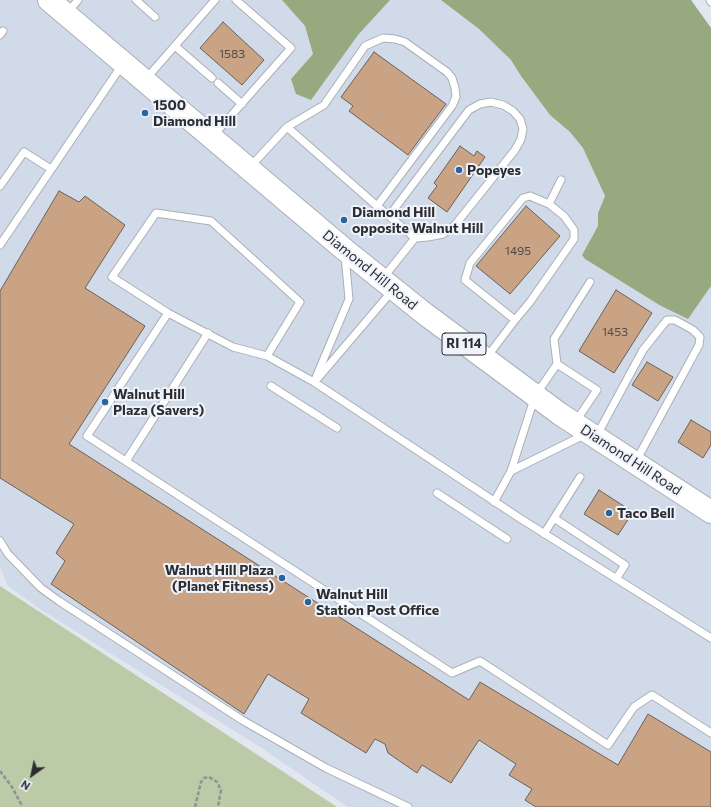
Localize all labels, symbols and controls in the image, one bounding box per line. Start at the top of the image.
house number: 1583 [219,47,245,61]
place label: 1500 Diamond Hill [153,97,236,130]
marker: 1500 Diamond Hill [140,108,150,118]
place label: Popeyes [467,162,521,178]
marker: Popeyes [454,165,464,175]
place label: Diamond Hill opposite Walnut Hill [352,204,483,236]
marker: Diamond Hill opposite Walnut Hill [339,215,349,225]
street label: Diamond Hill Road [319,227,421,313]
house number: 1495 [505,244,531,258]
house number: 1453 [602,325,628,339]
road number: RI 114 [442,333,486,355]
place label: Walnut Hill Plaza (Savers) [113,386,204,418]
marker: Walnut Hill Plaza (Savers) [100,397,110,407]
street label: Diamond Hill Road [577,421,685,499]
place label: Taco Bell [617,505,675,521]
marker: Taco Bell [604,508,614,518]
place label: Walnut Hill Plaza (Planet Fitness) [165,562,274,594]
marker: Walnut Hill Plaza (Planet Fitness) [277,573,287,583]
place label: Walnut Hill Station Post Office [316,586,439,618]
marker: Walnut Hill Station Post Office [303,597,313,607]
north arrow [12,755,52,795]
text: N [18,778,32,793]

